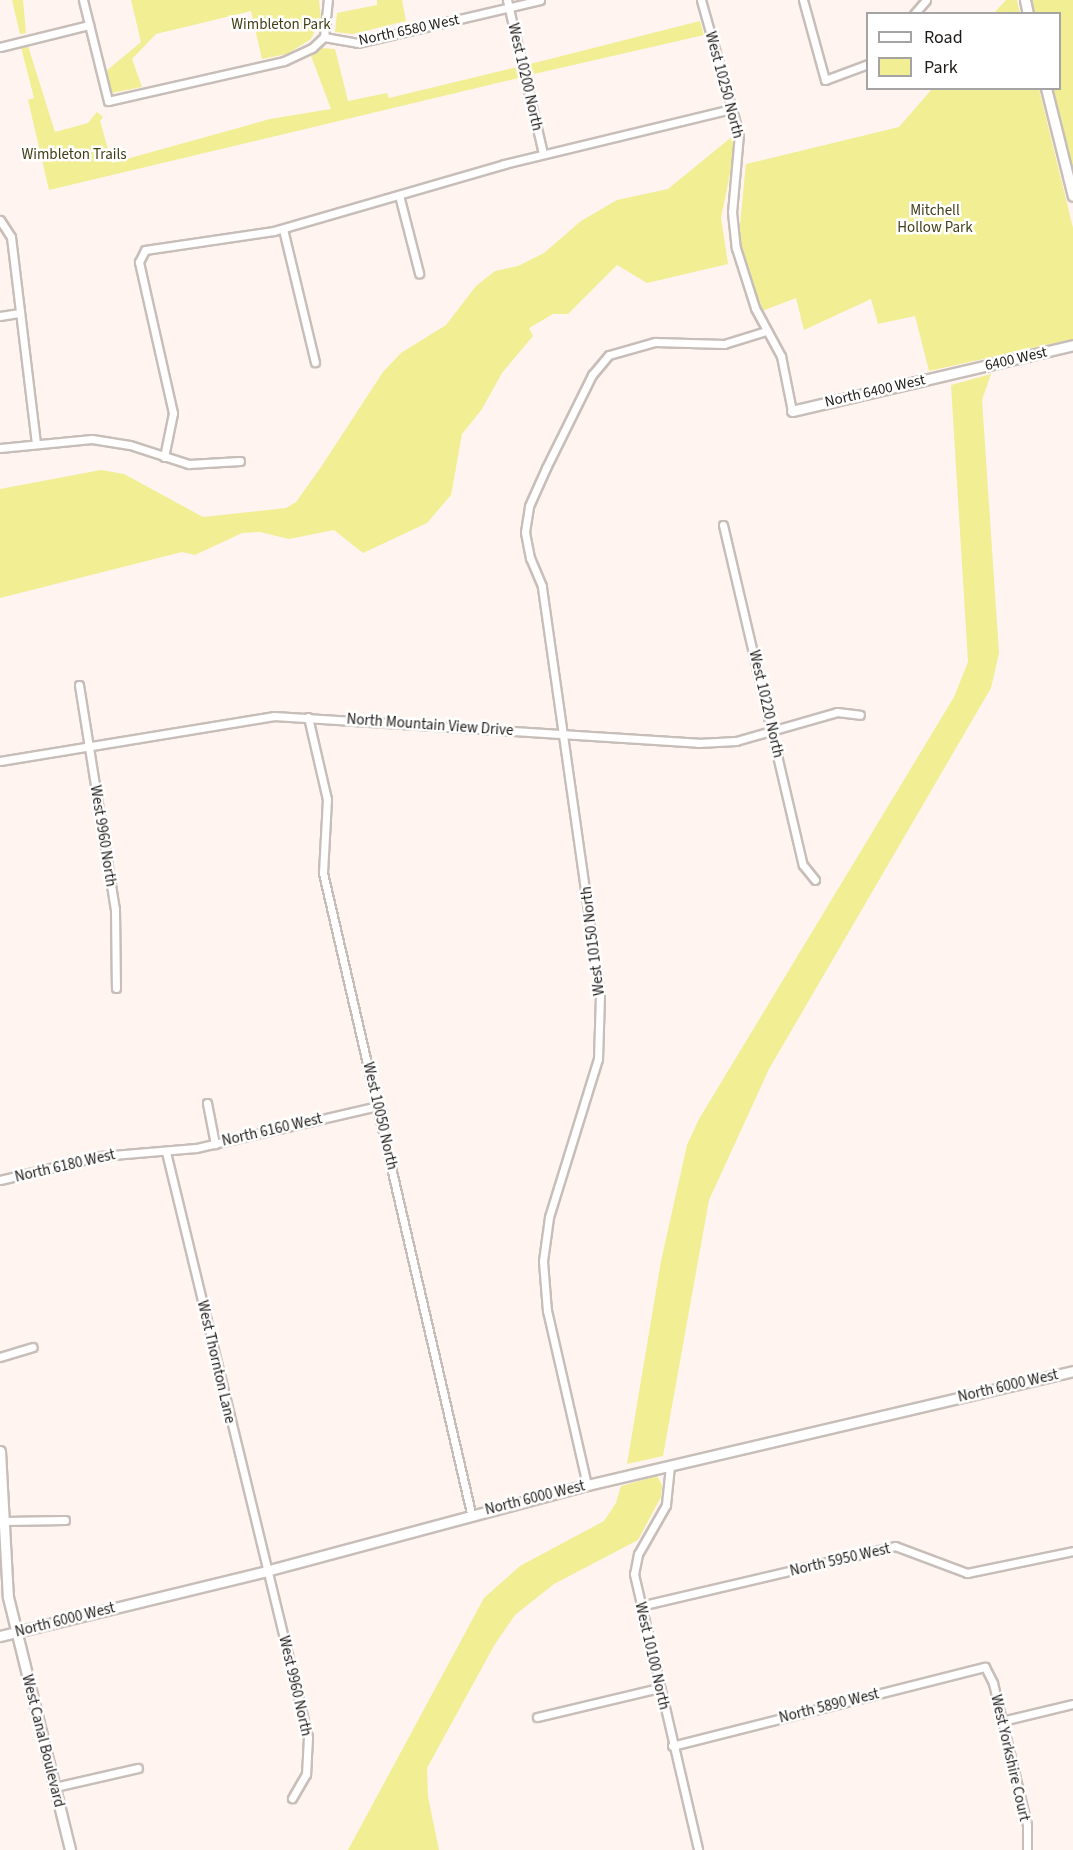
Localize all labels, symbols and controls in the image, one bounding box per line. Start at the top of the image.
street label: North 6580 West [357,11,461,49]
legend [866,12,1061,90]
park label: Wimbleton Park [231,16,331,34]
street label: West 10200 North [504,21,546,133]
text: Road [924,25,963,50]
street label: West 10250 North [701,30,747,140]
text: Park [924,55,958,80]
park label: Wimbleton Trails [21,146,127,164]
park label: Mitchell Hollow Park [897,201,973,236]
street label: 6400 West [983,343,1049,375]
street label: North 6400 West [823,371,927,411]
street label: West 10220 North [745,648,787,760]
street label: North Mountain View Drive [346,710,514,740]
street label: West 9960 North [86,784,120,888]
street label: West 10150 North [577,885,609,997]
street label: West 10050 North [359,1060,401,1172]
street label: North 6160 West [220,1110,324,1150]
street label: North 6180 West [13,1146,117,1186]
street label: West Thornton Lane [193,1299,239,1425]
street label: North 6000 West [956,1366,1060,1406]
street label: North 6000 West [483,1477,587,1519]
street label: North 5950 West [788,1540,892,1580]
street label: North 6000 West [13,1599,117,1641]
street label: West 10100 North [631,1600,673,1712]
street label: West 9960 North [275,1634,315,1738]
street label: West Canal Boulevard [18,1673,68,1809]
street label: North 5890 West [777,1685,881,1727]
street label: West Yorkshire Court [987,1693,1033,1823]

